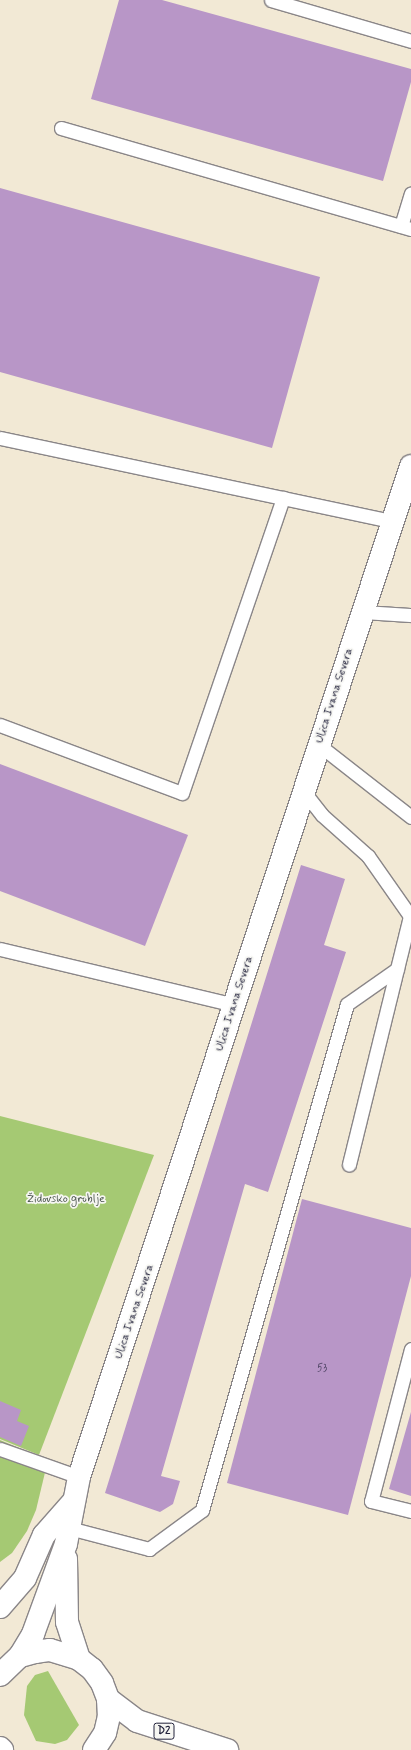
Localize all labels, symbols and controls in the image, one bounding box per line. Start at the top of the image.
street label: Ulica Ivana Severa [313,646,357,746]
street label: Ulica Ivana Severa [213,954,257,1054]
park label: Židovsko groblje [28,1193,104,1207]
street label: Ulica Ivana Severa [112,1262,158,1362]
house number: 53 [317,1363,327,1375]
road number: D2 [153,1722,175,1740]

